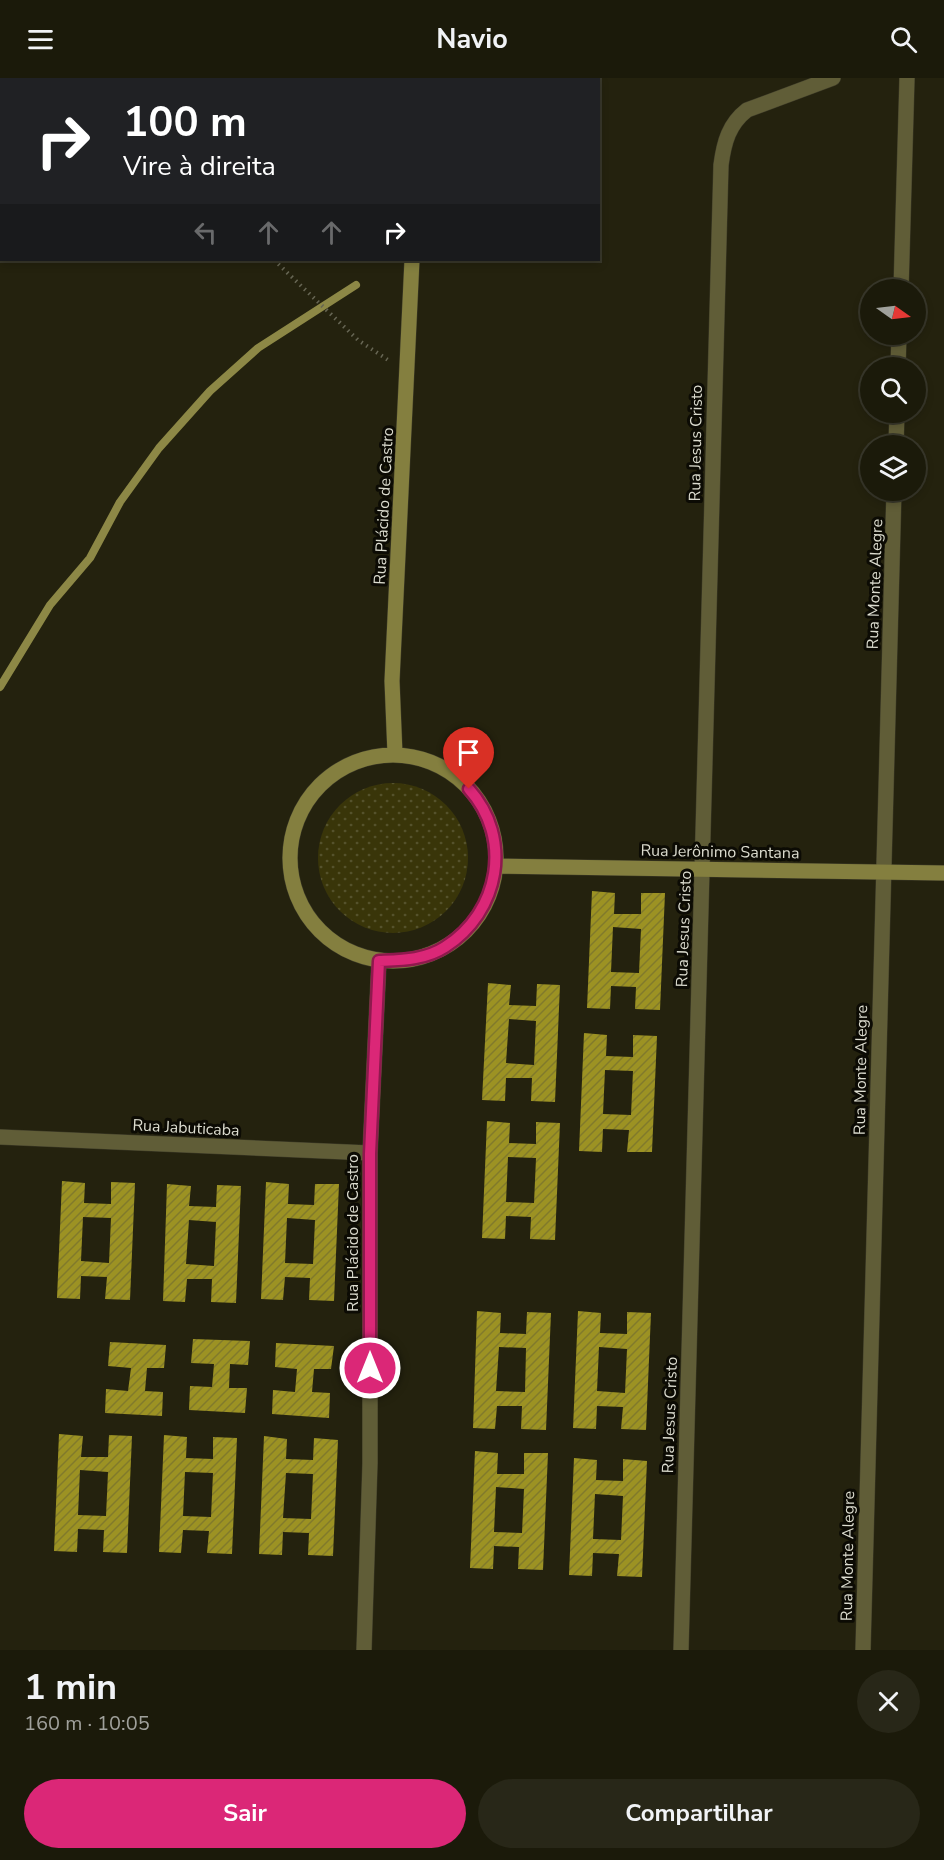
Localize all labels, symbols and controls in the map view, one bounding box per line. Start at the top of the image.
text: Navio [436,21,508,58]
icon: menu [24,23,57,56]
icon: search [887,23,920,56]
text: 100 m [123,94,247,151]
icon: right [24,102,102,180]
text: Vire à direita [123,148,276,185]
icon: left [189,216,222,249]
icon: ahead [252,216,285,249]
icon: ahead [315,216,348,249]
icon: right [378,216,411,249]
north arrow [860,279,926,345]
map controls [860,279,926,501]
button: search [860,357,926,423]
street label: Rua Jesus Cristo [684,384,708,502]
street label: Rua Plácido de Castro [369,427,399,585]
button: layers [860,435,926,501]
street label: Rua Monte Alegre [862,518,888,650]
pin [443,727,494,789]
icon: arrive [452,736,485,769]
street label: Rua Jerônimo Santana [640,840,800,864]
street label: Rua Jesus Cristo [671,870,697,988]
street label: Rua Monte Alegre [849,1005,873,1135]
street label: Rua Jabuticaba [132,1114,240,1142]
street label: Rua Plácido de Castro [342,1154,364,1312]
position arrow [338,1336,402,1400]
street label: Rua Jesus Cristo [657,1356,683,1474]
street label: Rua Monte Alegre [836,1491,860,1621]
text: 1 min [24,1663,117,1712]
button: close [857,1670,920,1733]
text: 160 m · 10:05 [24,1710,150,1737]
button: Sair [24,1779,466,1848]
button: Compartilhar [478,1779,920,1848]

